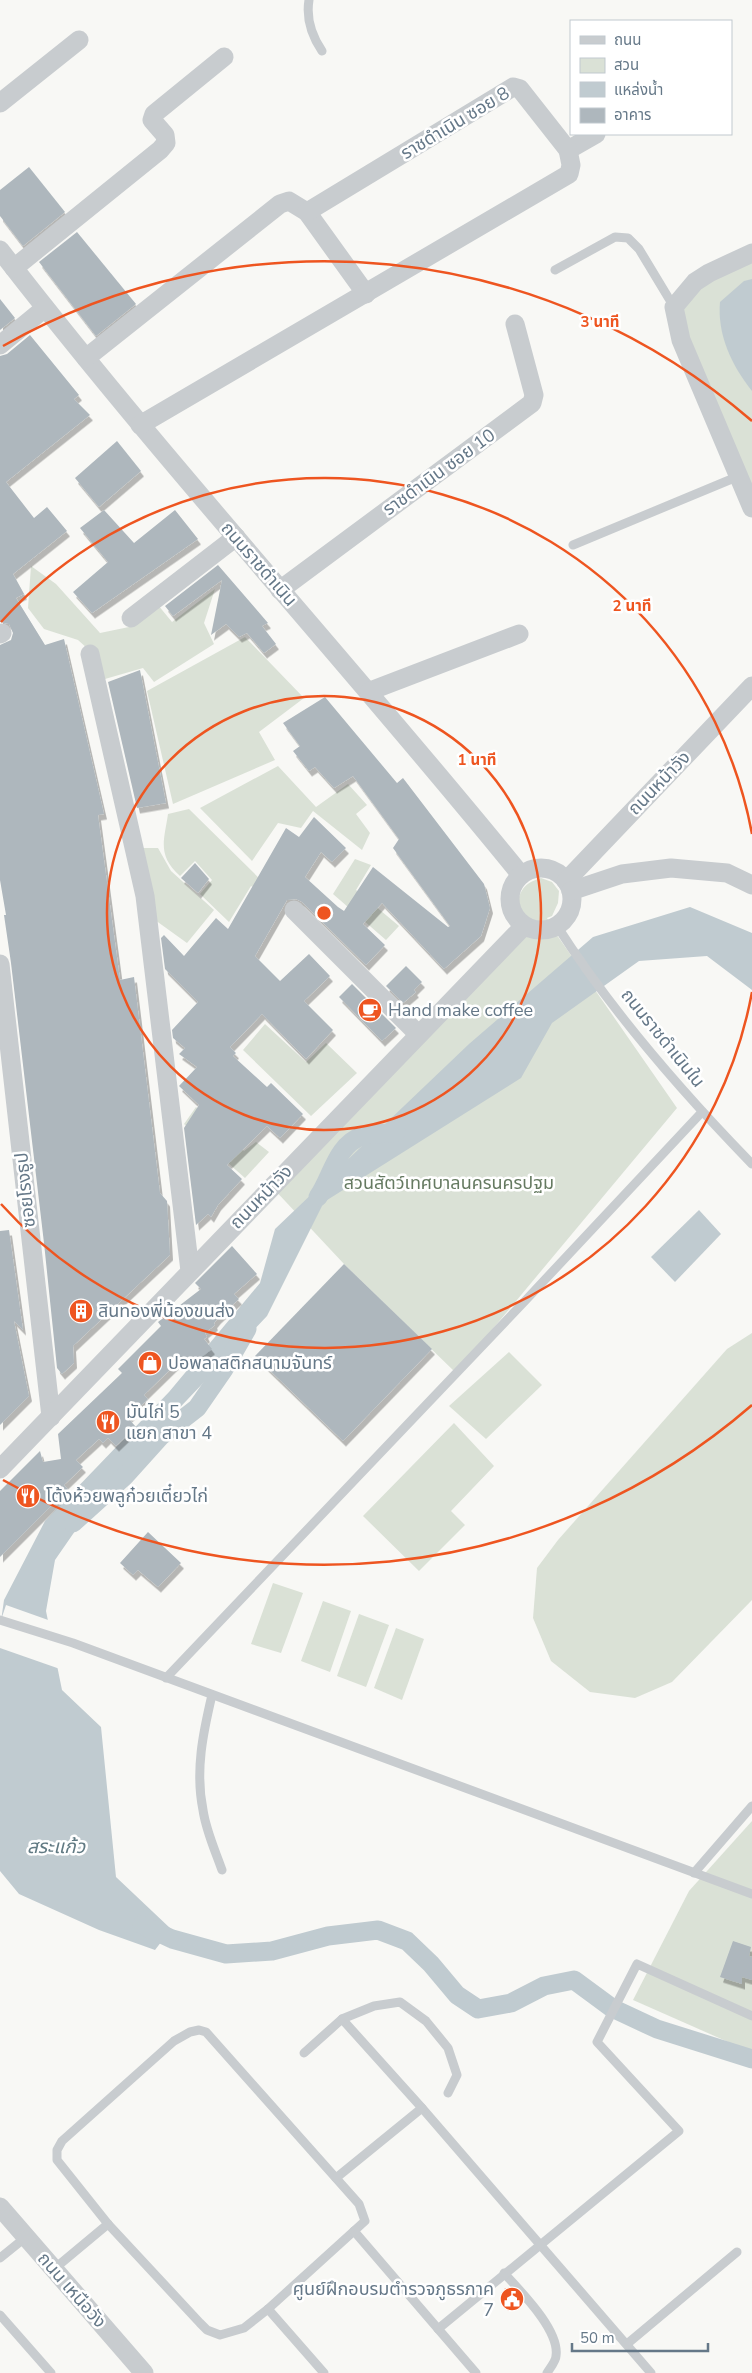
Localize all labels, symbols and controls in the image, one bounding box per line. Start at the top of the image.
legend [570,20,732,135]
text: ถนน [614,30,641,50]
text: สวน [614,55,639,75]
text: แหล่งน้ำ [614,79,663,100]
street label: ราชดำเนิน ซอย 8 [396,81,514,165]
text: อาคาร [614,105,651,125]
text: 3 นาที [581,312,619,332]
street label: ราชดำเนิน ซอย 10 [378,423,500,521]
street label: ถนนราชดำเนิน [216,517,302,611]
text: 2 นาที [613,596,651,616]
street label: ถนนหน้าวัง [622,746,696,820]
text: 1 นาที [458,750,496,770]
centre of rings [315,904,333,922]
street label: ถนนราชดำเนินใน [616,984,710,1092]
cafe icon: Hand make coffee [357,997,383,1023]
place label: Hand make coffee [388,998,533,1022]
street label: ซอยโรงธูป [9,1151,41,1229]
street label: ถนนหน้าวัง [224,1160,298,1234]
park label: สวนสัตว์เทศบาลนครนครปฐม [344,1171,554,1195]
building icon: สินทองพี่น้องขนส่ง [68,1298,94,1324]
place label: สินทองพี่น้องขนส่ง [98,1298,235,1323]
shop icon: ปอพลาสติกสนามจันทร์ [137,1350,163,1376]
place label: ปอพลาสติกสนามจันทร์ [168,1351,333,1375]
place label: มันไก่ 5 แยก สาขา 4 [126,1400,212,1445]
restaurant icon: มันไก่ 5 แยก สาขา 4 [95,1409,121,1435]
restaurant icon: โต้งห้วยพลูก๋วยเตี๋ยวไก่ [15,1483,41,1509]
place label: โต้งห้วยพลูก๋วยเตี๋ยวไก่ [46,1483,208,1508]
water label: สระแก้ว [27,1834,86,1860]
street label: ถนน เหนือวัง [32,2247,112,2333]
place label: ศูนย์ฝึกอบรมตำรวจภูธรภาค 7 [293,2277,494,2322]
public building icon: ศูนย์ฝึกอบรมตำรวจภูธรภาค 7 [499,2286,525,2312]
scale bar [572,2320,708,2352]
text: 50 m [580,2328,615,2348]

